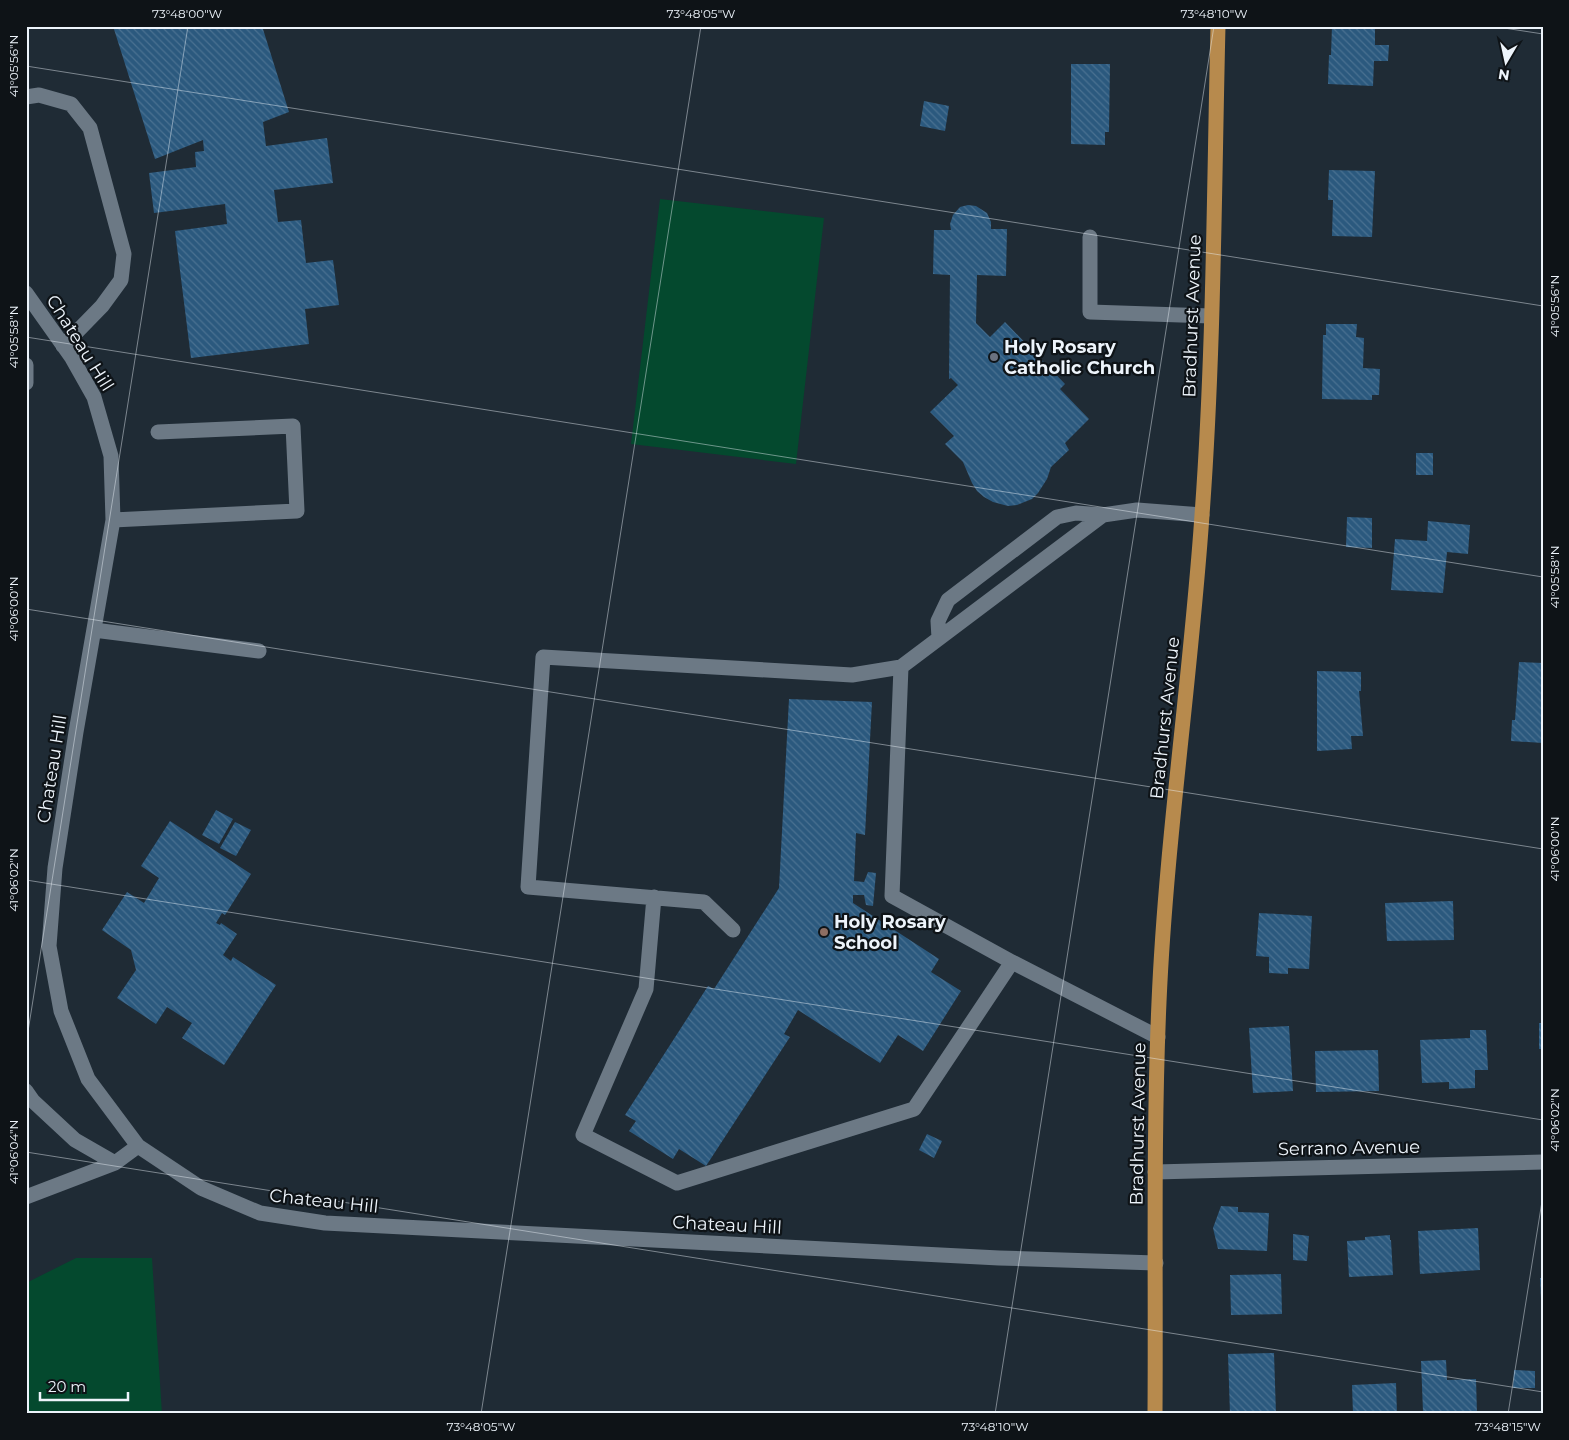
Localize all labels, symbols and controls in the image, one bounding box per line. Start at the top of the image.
text: 73°48'00"W [152,6,222,21]
text: 73°48'05"W [667,6,735,21]
text: 73°48'10"W [1180,6,1248,21]
text: 41°05'56"N [6,35,21,97]
north arrow [1482,38,1532,88]
text: N [1497,65,1511,85]
street label: Bradhurst Avenue [1178,234,1206,398]
text: 41°05'56"N [1547,275,1562,337]
street label: Chateau Hill [42,291,118,395]
text: 41°05'58"N [6,306,21,368]
place label: Holy Rosary Catholic Church [1004,336,1155,379]
marker: Holy Rosary Catholic Church [988,351,1000,363]
text: 41°05'58"N [1547,546,1562,608]
text: 41°06'00"N [6,577,21,641]
street label: Bradhurst Avenue [1146,636,1184,800]
street label: Chateau Hill [33,713,71,825]
text: 41°06'00"N [1547,817,1562,881]
text: 41°06'02"N [6,848,21,912]
place label: Holy Rosary School [834,911,946,954]
marker: Holy Rosary School [818,926,830,938]
street label: Bradhurst Avenue [1126,1042,1150,1206]
text: 41°06'02"N [1547,1088,1562,1152]
text: 41°06'04"N [6,1120,21,1184]
street label: Serrano Avenue [1278,1136,1420,1160]
street label: Chateau Hill [268,1184,380,1218]
street label: Chateau Hill [672,1211,782,1239]
scale bar [40,1370,128,1402]
text: 20 m [48,1377,86,1396]
text: 73°48'05"W [447,1419,515,1434]
text: 73°48'10"W [961,1419,1029,1434]
text: 73°48'15"W [1475,1419,1541,1434]

